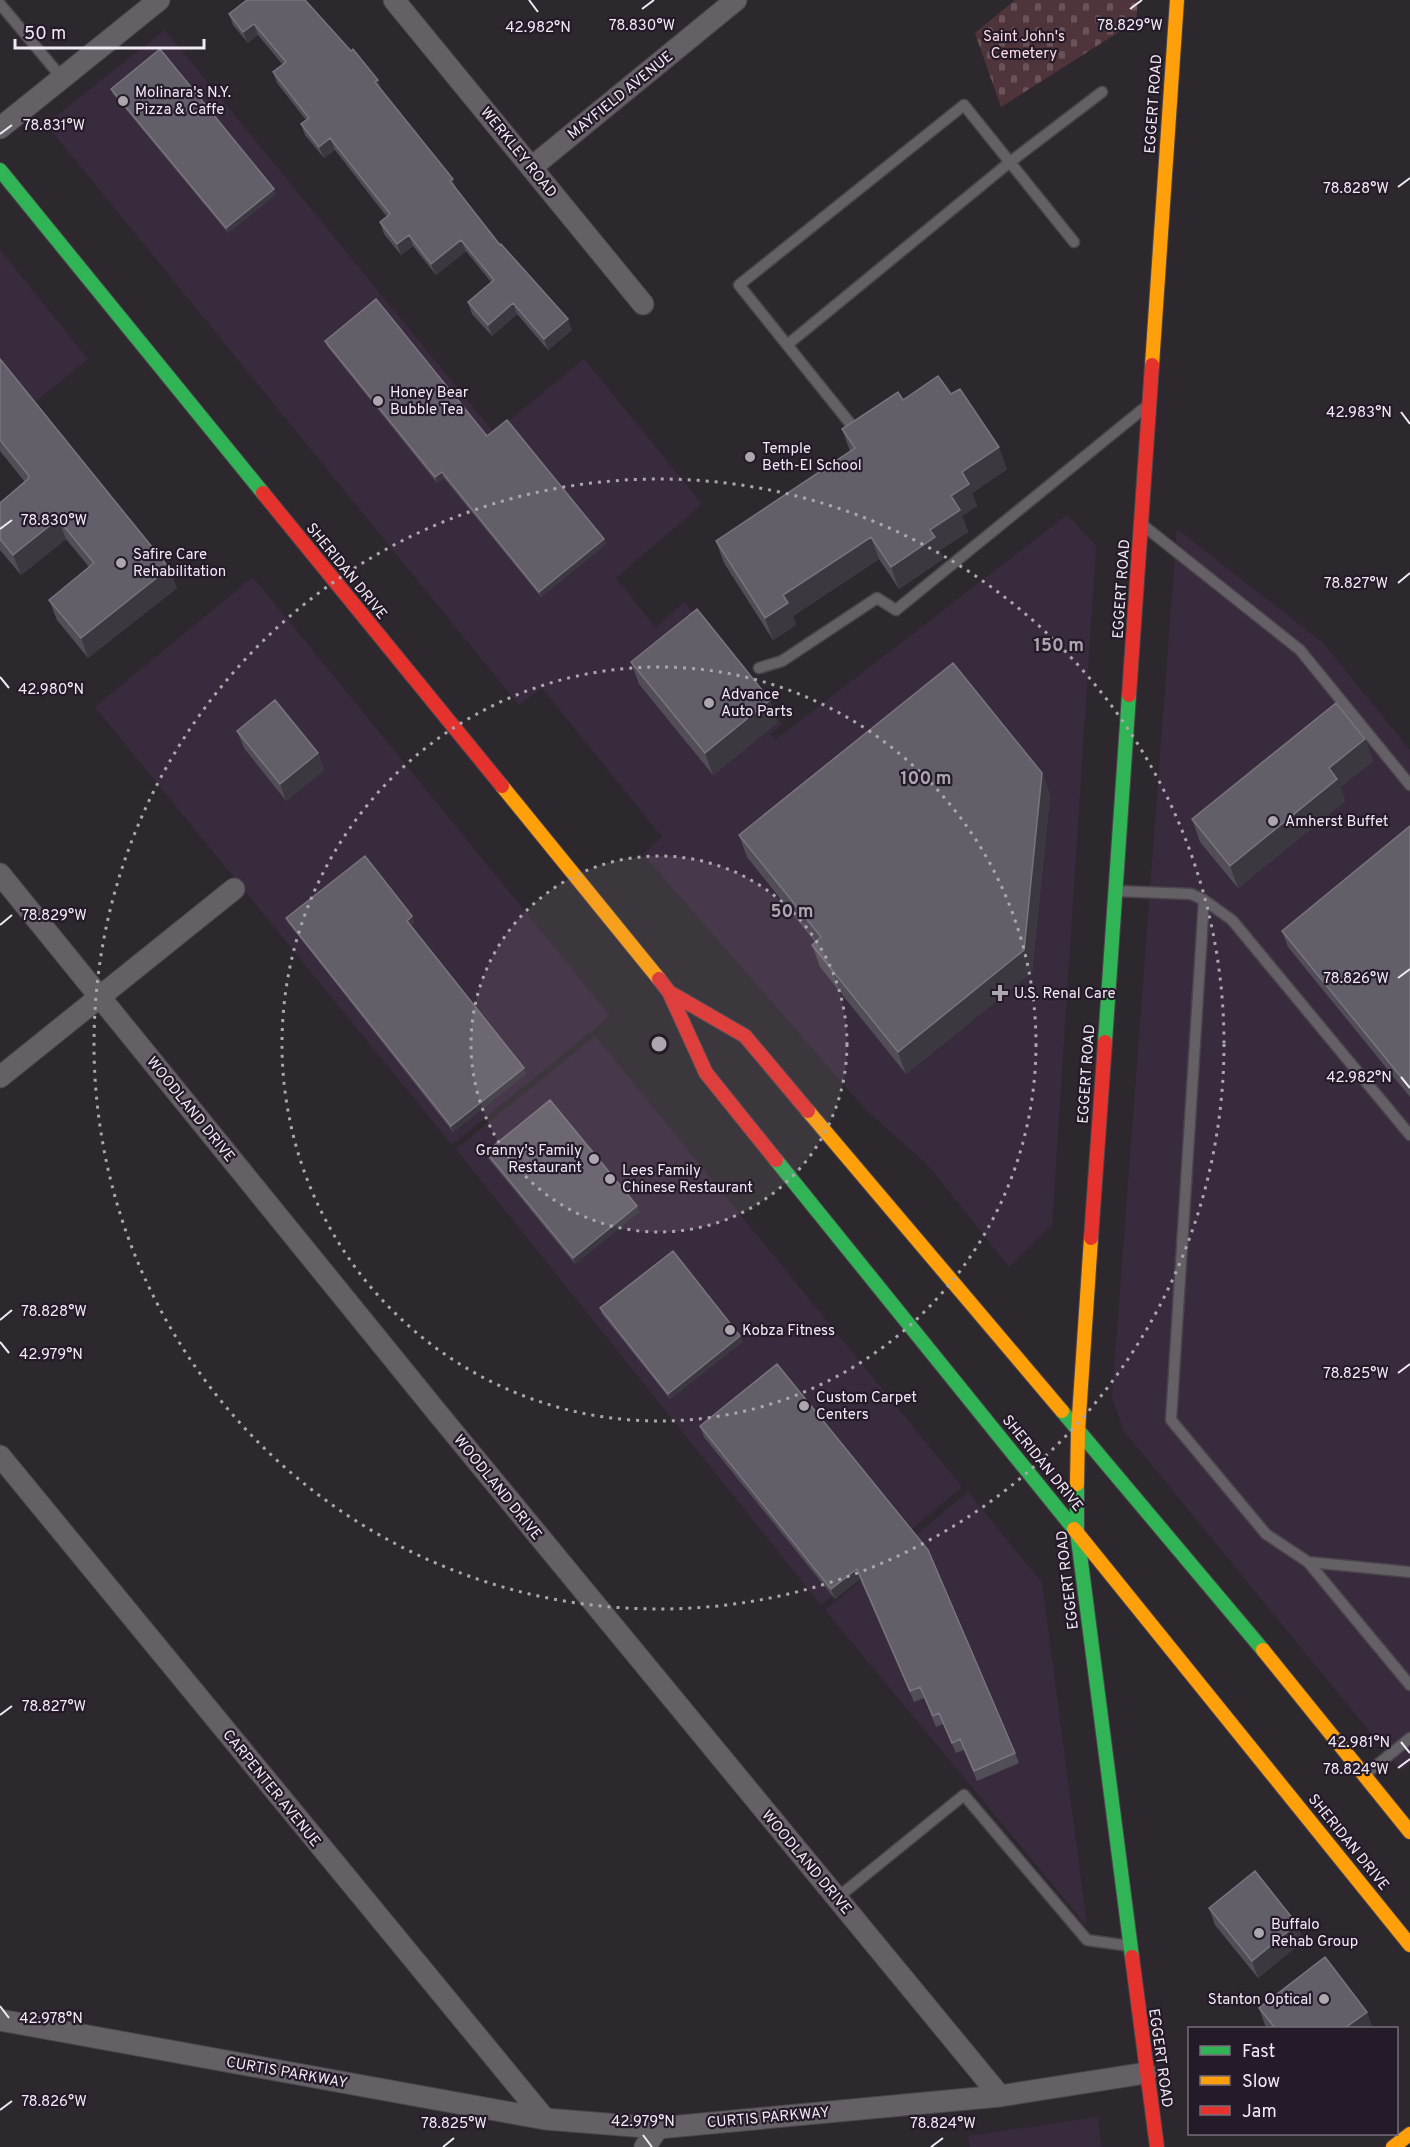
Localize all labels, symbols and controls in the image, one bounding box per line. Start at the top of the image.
scale bar [15,12,204,50]
text: 78.830°W [609,17,675,36]
text: 78.829°W [1097,17,1163,36]
text: 42.982°N [505,19,571,38]
text: 50 m [24,23,66,46]
park label: Saint John's Cemetery [983,28,1065,64]
street label: MAYFIELD AVENUE [564,48,677,144]
street label: EGGERT ROAD [1142,54,1167,155]
place label: Molinara's N.Y. Pizza & Caffe [135,84,231,120]
marker: Molinara's N.Y. Pizza & Caffe [116,94,130,108]
street label: WERKLEY ROAD [475,104,560,202]
text: 78.831°W [23,117,85,136]
text: 78.828°W [1323,180,1389,199]
place label: Honey Bear Bubble Tea [390,384,469,420]
marker: Honey Bear Bubble Tea [371,394,385,408]
text: 42.983°N [1326,404,1392,423]
place label: Temple Beth-El School [762,440,862,476]
marker: Temple Beth-El School [743,450,757,464]
text: 78.830°W [21,512,87,531]
street label: SHERIDAN DRIVE [301,520,391,624]
street label: EGGERT ROAD [1110,539,1135,640]
place label: Safire Care Rehabilitation [133,546,226,582]
marker: Safire Care Rehabilitation [114,556,128,570]
text: 78.827°W [1324,575,1388,594]
text: 150 m [1034,635,1084,658]
text: 42.980°N [18,681,84,700]
place label: Advance Auto Parts [721,686,793,722]
marker: Advance Auto Parts [702,696,716,710]
text: 100 m [900,768,952,791]
place label: Amherst Buffet [1285,813,1389,832]
marker: Amherst Buffet [1266,814,1280,828]
text: 50 m [770,901,814,924]
text: 78.829°W [21,907,87,926]
text: 78.826°W [1323,970,1389,989]
marker: U.S. Renal Care [991,984,1009,1002]
place label: U.S. Renal Care [1014,985,1115,1004]
street label: EGGERT ROAD [1075,1024,1100,1125]
centre of rings [649,1034,669,1054]
street label: WOODLAND DRIVE [141,1053,238,1167]
text: 42.982°N [1326,1069,1392,1088]
place label: Granny's Family Restaurant [476,1142,582,1178]
marker: Granny's Family Restaurant [587,1152,601,1166]
place label: Lees Family Chinese Restaurant [622,1162,753,1198]
marker: Lees Family Chinese Restaurant [603,1172,617,1186]
text: 78.828°W [21,1303,87,1322]
place label: Kobza Fitness [742,1322,835,1341]
marker: Kobza Fitness [723,1323,737,1337]
text: 42.979°N [19,1346,83,1365]
text: 78.825°W [1323,1365,1389,1384]
place label: Custom Carpet Centers [816,1389,917,1425]
marker: Custom Carpet Centers [797,1399,811,1413]
street label: SHERIDAN DRIVE [997,1412,1087,1516]
street label: WOODLAND DRIVE [448,1431,545,1545]
street label: EGGERT ROAD [1053,1529,1084,1630]
text: 78.827°W [22,1698,86,1717]
street label: CARPENTER AVENUE [218,1726,324,1852]
text: 42.981°N [1328,1734,1390,1753]
text: 78.824°W [1323,1761,1389,1780]
street label: SHERIDAN DRIVE [1303,1791,1393,1895]
street label: WOODLAND DRIVE [757,1807,855,1919]
place label: Buffalo Rehab Group [1271,1916,1358,1952]
marker: Buffalo Rehab Group [1252,1926,1266,1940]
place label: Stanton Optical [1208,1991,1312,2010]
marker: Stanton Optical [1317,1992,1331,2006]
street label: EGGERT ROAD [1143,2007,1176,2109]
text: 42.978°N [19,2010,83,2029]
legend [1188,2027,1398,2135]
text: Fast [1242,2041,1275,2064]
street label: CURTIS PARKWAY [224,2053,349,2094]
text: Slow [1242,2071,1280,2094]
text: 78.826°W [21,2093,87,2112]
text: Jam [1242,2101,1277,2124]
street label: CURTIS PARKWAY [706,2104,831,2133]
text: 42.979°N [611,2113,675,2132]
text: 78.825°W [421,2115,487,2134]
text: 78.824°W [910,2115,976,2134]

